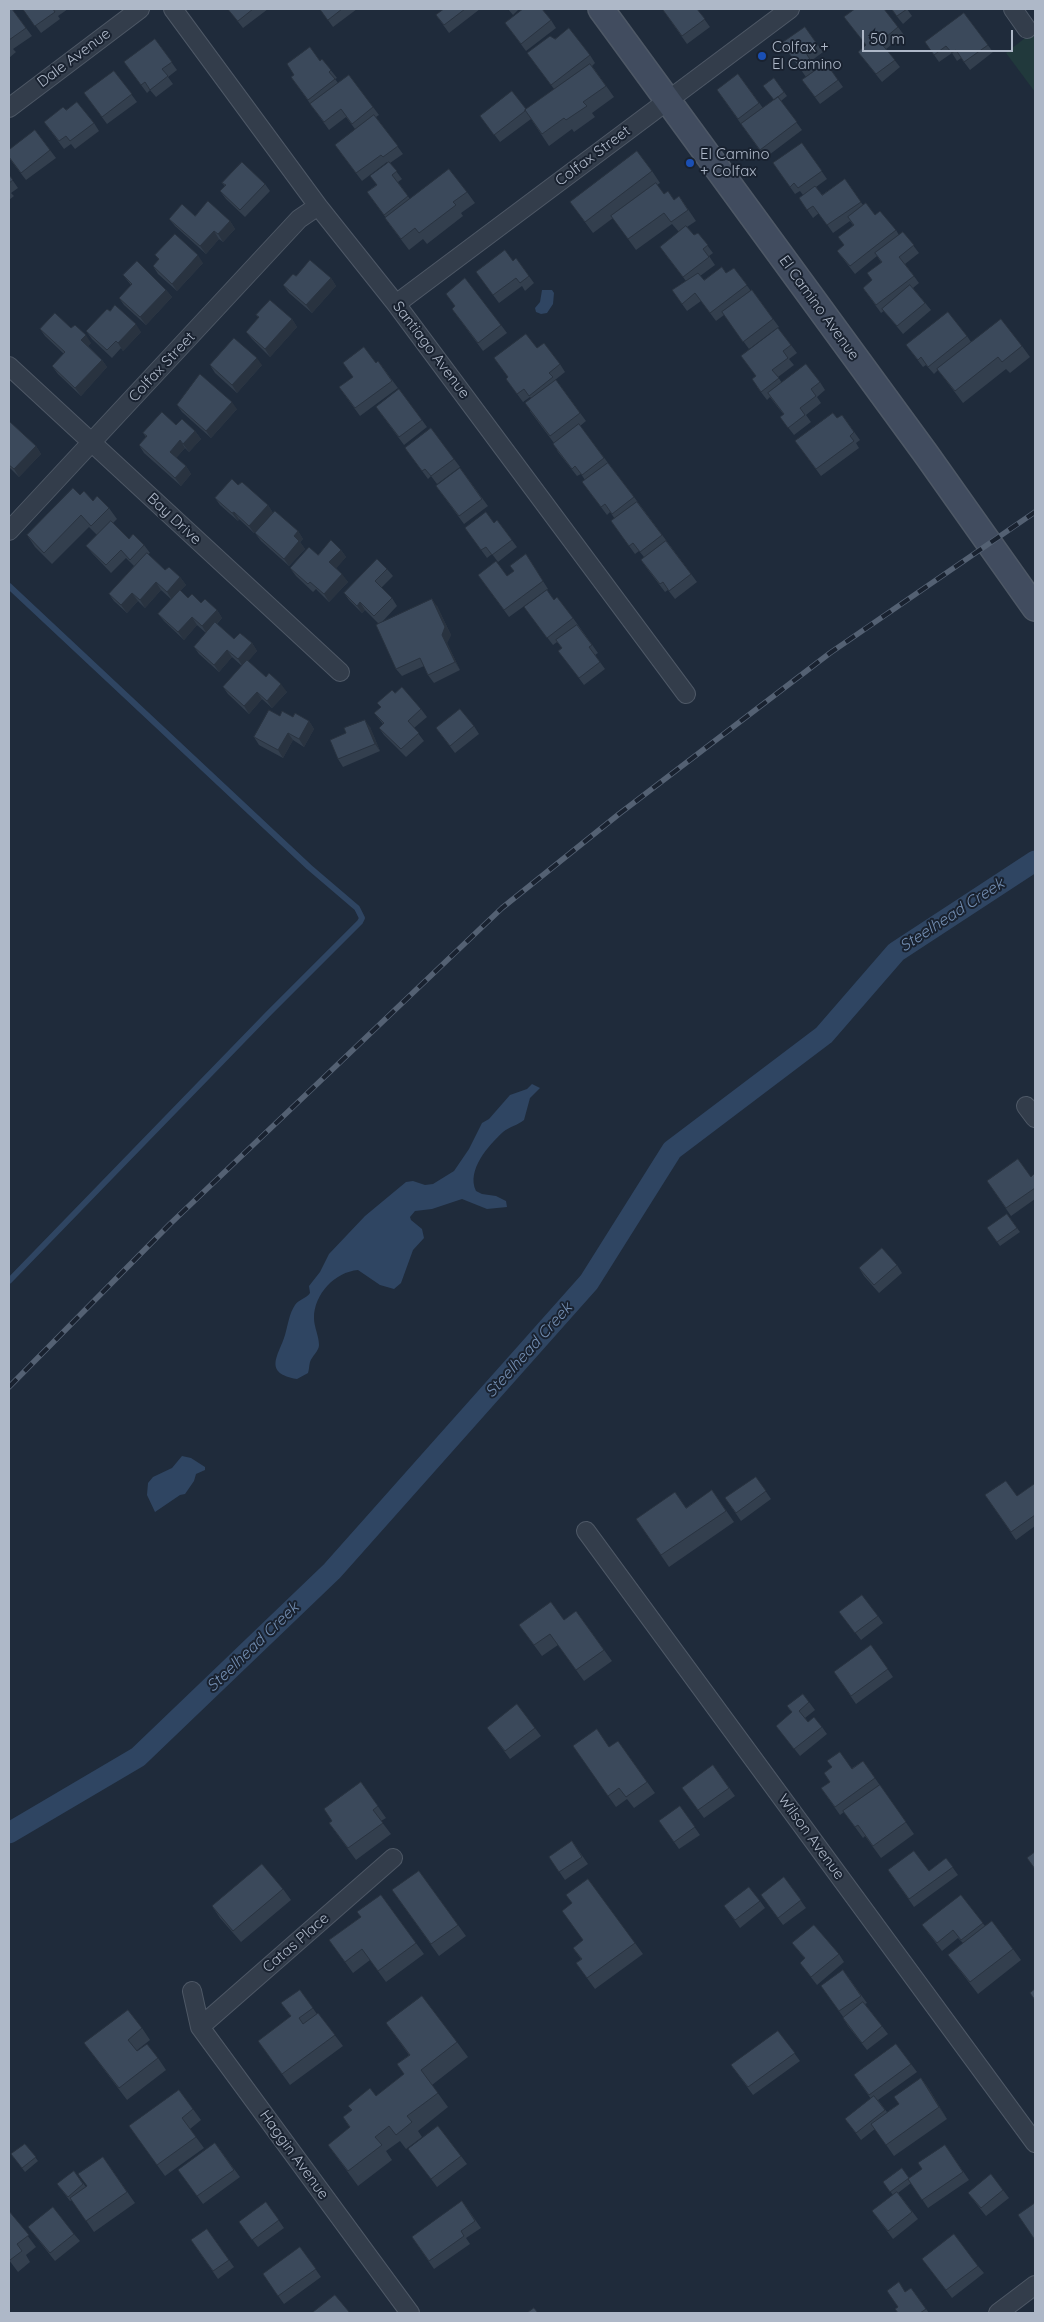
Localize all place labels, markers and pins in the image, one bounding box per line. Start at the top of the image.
place label: Colfax + El Camino [772,38,842,73]
marker: Colfax + El Camino [756,50,768,62]
place label: El Camino + Colfax [700,145,770,180]
marker: El Camino + Colfax [684,157,696,169]

